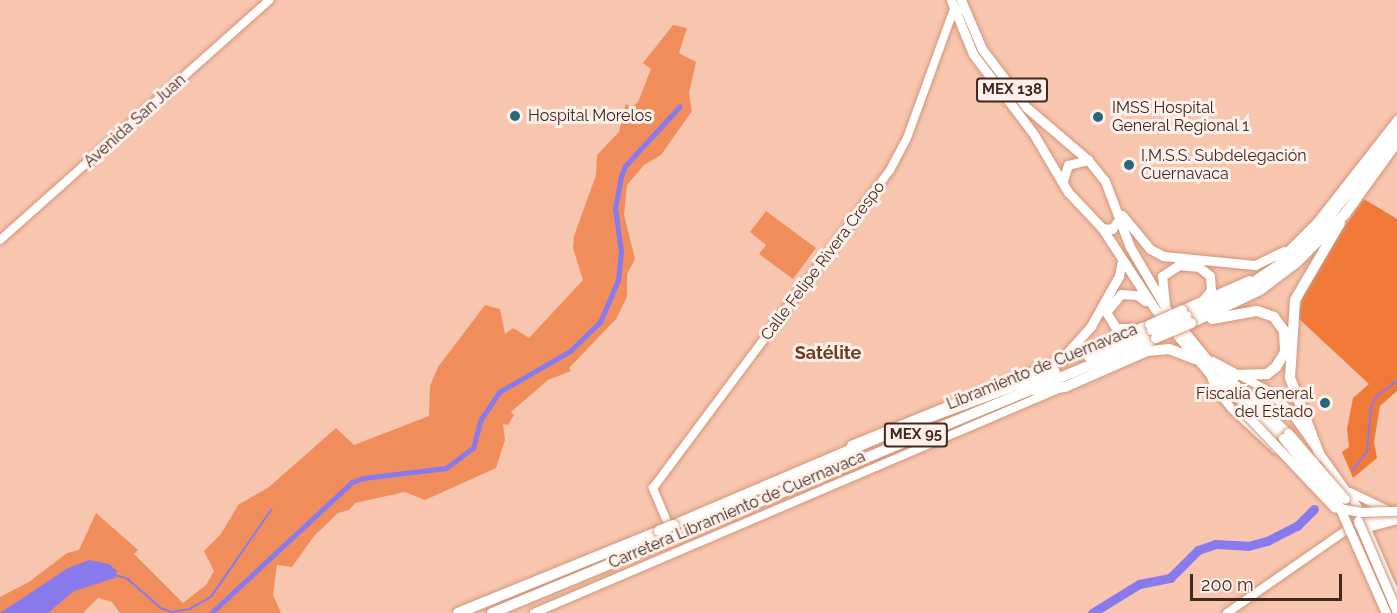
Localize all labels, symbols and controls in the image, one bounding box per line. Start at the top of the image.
street label: Avenida San Juan [80,70,190,172]
road number: MEX 138 [974,78,1050,102]
place label: IMSS Hospital General Regional 1 [1112,98,1250,136]
place label: Hospital Morelos [528,106,653,126]
marker: Hospital Morelos [506,107,524,125]
marker: IMSS Hospital General Regional 1 [1089,108,1107,126]
place label: I.M.S.S. Subdelegación Cuernavaca [1141,146,1307,184]
marker: I.M.S.S. Subdelegación Cuernavaca [1122,158,1136,172]
street label: Calle Felipe Rivera Crespo [757,178,889,344]
street label: Libramiento de Cuernavaca [944,320,1140,414]
district label: Satélite [795,342,861,364]
place label: Fiscalía General del Estado [1196,384,1313,422]
marker: Fiscalía General del Estado [1318,396,1332,410]
road number: MEX 95 [883,423,949,447]
street label: Carretera Libramiento de Cuernavaca [606,447,868,573]
scale bar [1193,562,1344,600]
text: 200 m [1201,574,1254,595]

